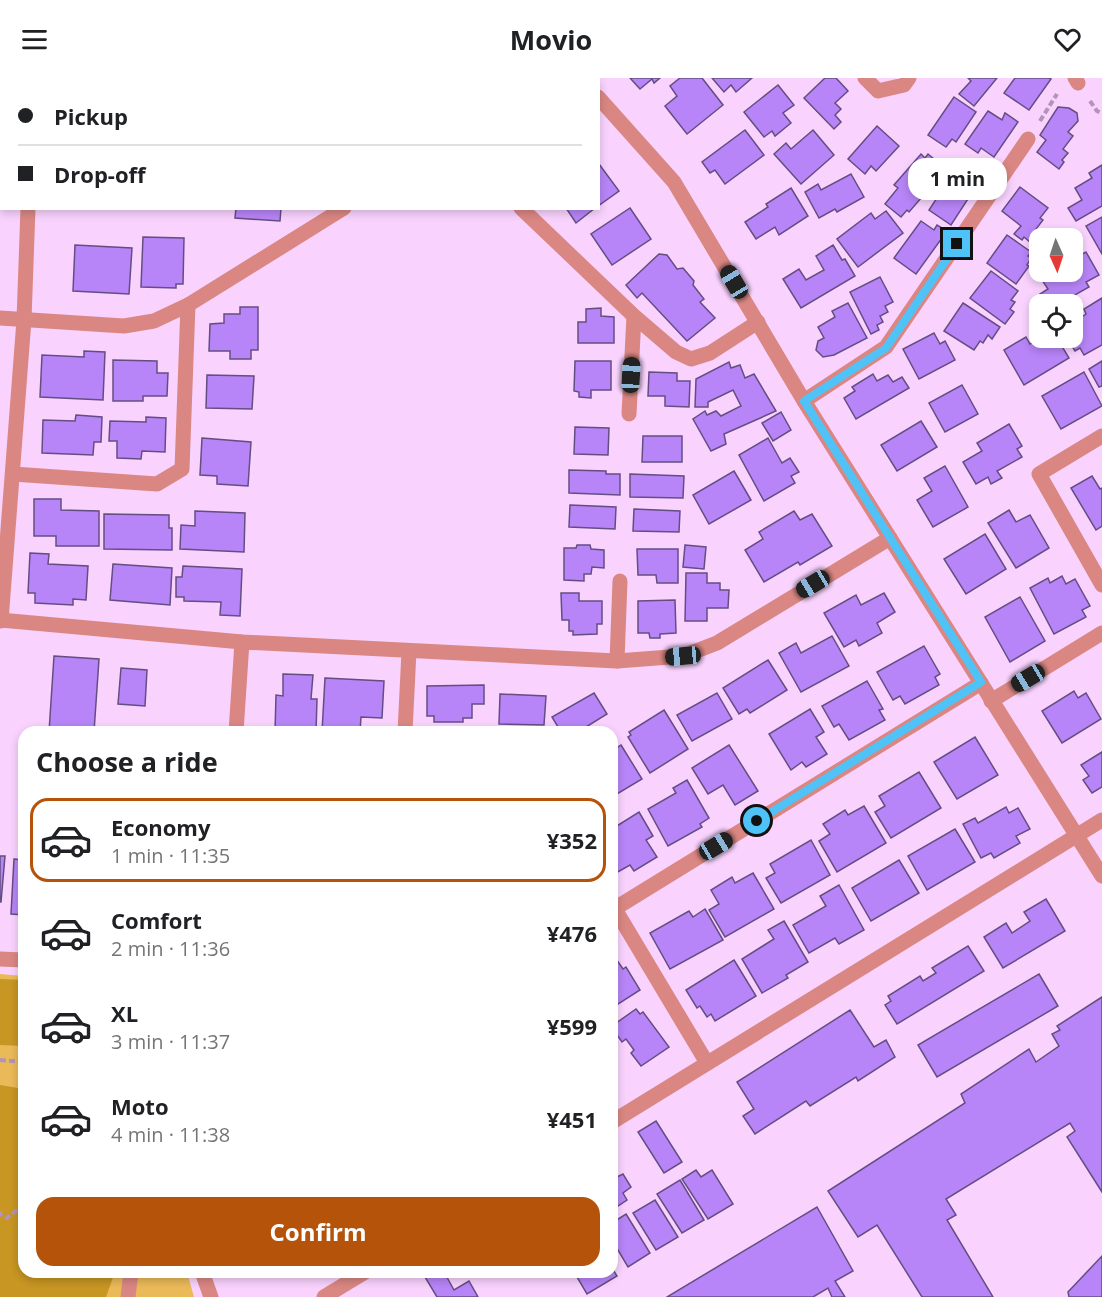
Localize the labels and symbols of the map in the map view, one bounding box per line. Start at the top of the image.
callout: 1 min [908,157,1006,199]
north arrow [1029,228,1083,282]
route end [943,230,970,257]
car [717,262,751,302]
car [621,357,641,393]
car [793,567,833,601]
car [664,645,702,667]
car [1008,661,1048,695]
route start [743,807,770,834]
car [696,829,736,863]

